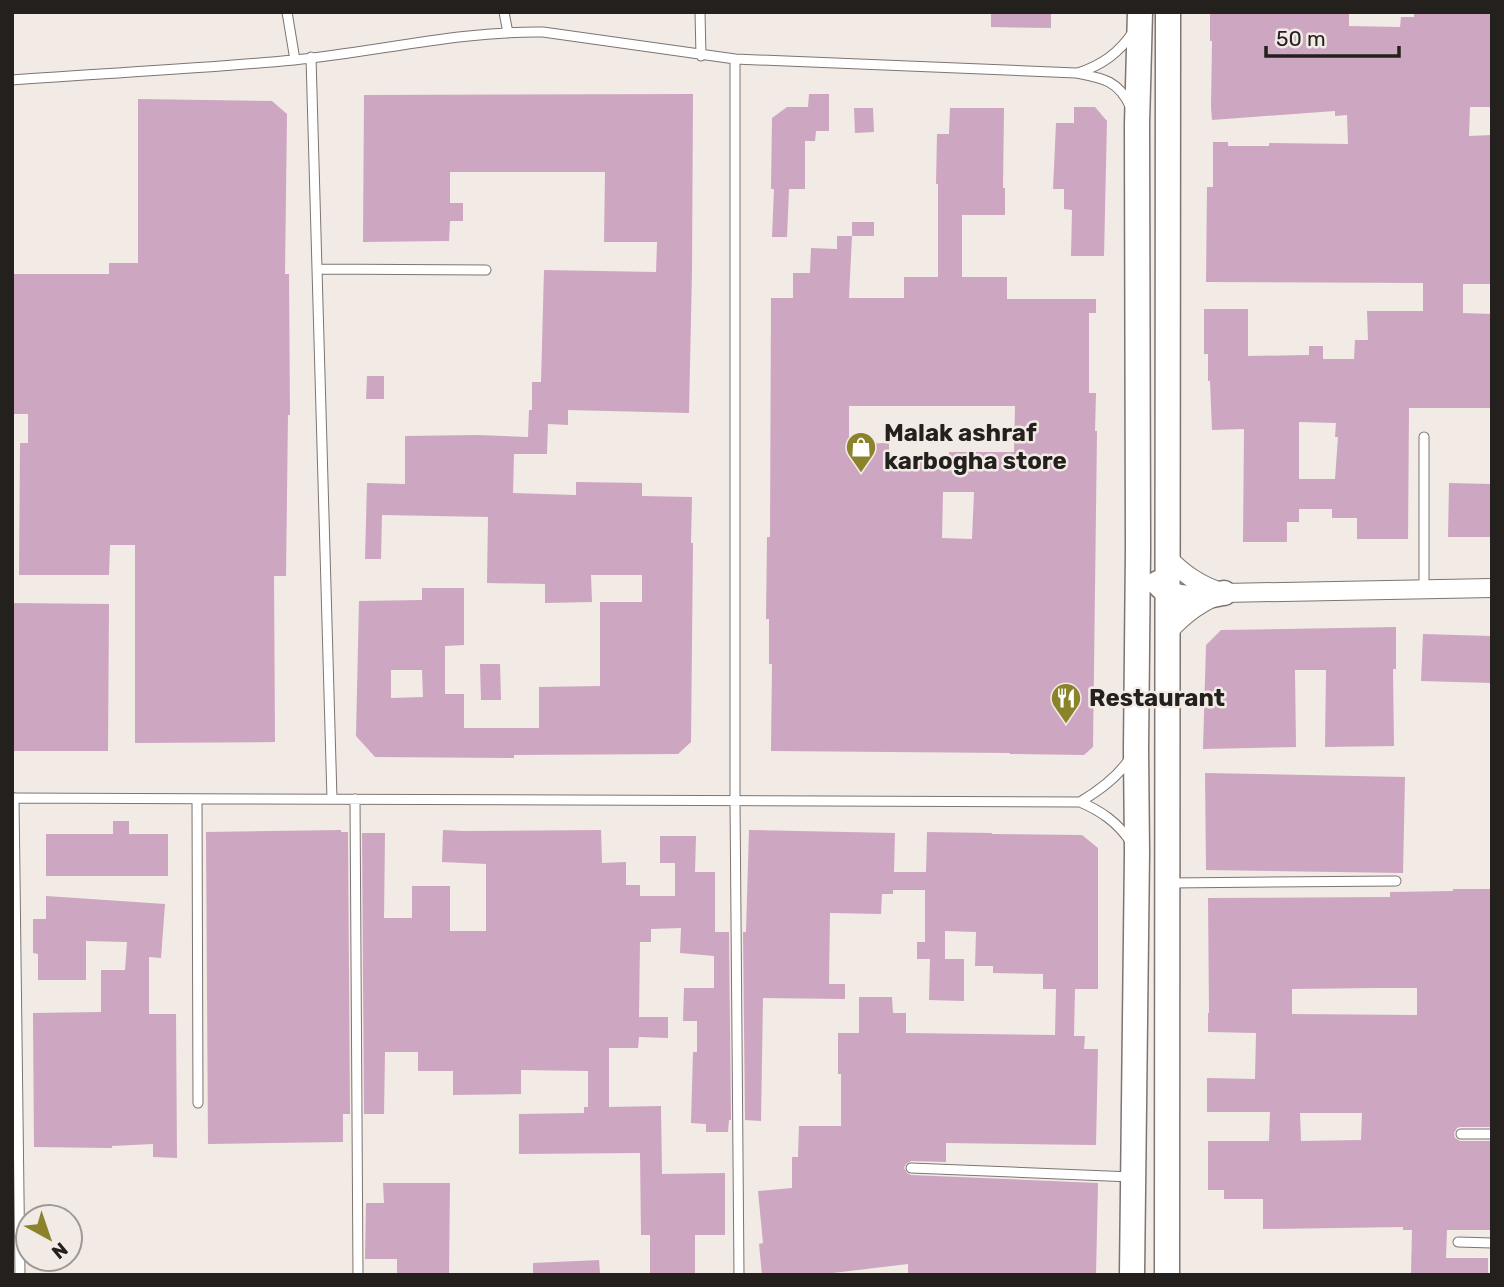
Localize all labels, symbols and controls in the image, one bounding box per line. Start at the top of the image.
scale bar [1266,14,1399,58]
text: 50 m [1276,26,1326,51]
place label: Malak ashraf karbogha store [884,419,1067,475]
shop icon: Malak ashraf karbogha store [844,430,878,474]
restaurant icon: Restaurant [1049,681,1083,725]
place label: Restaurant [1089,684,1225,712]
north arrow [14,1203,84,1273]
text: N [47,1237,72,1264]

